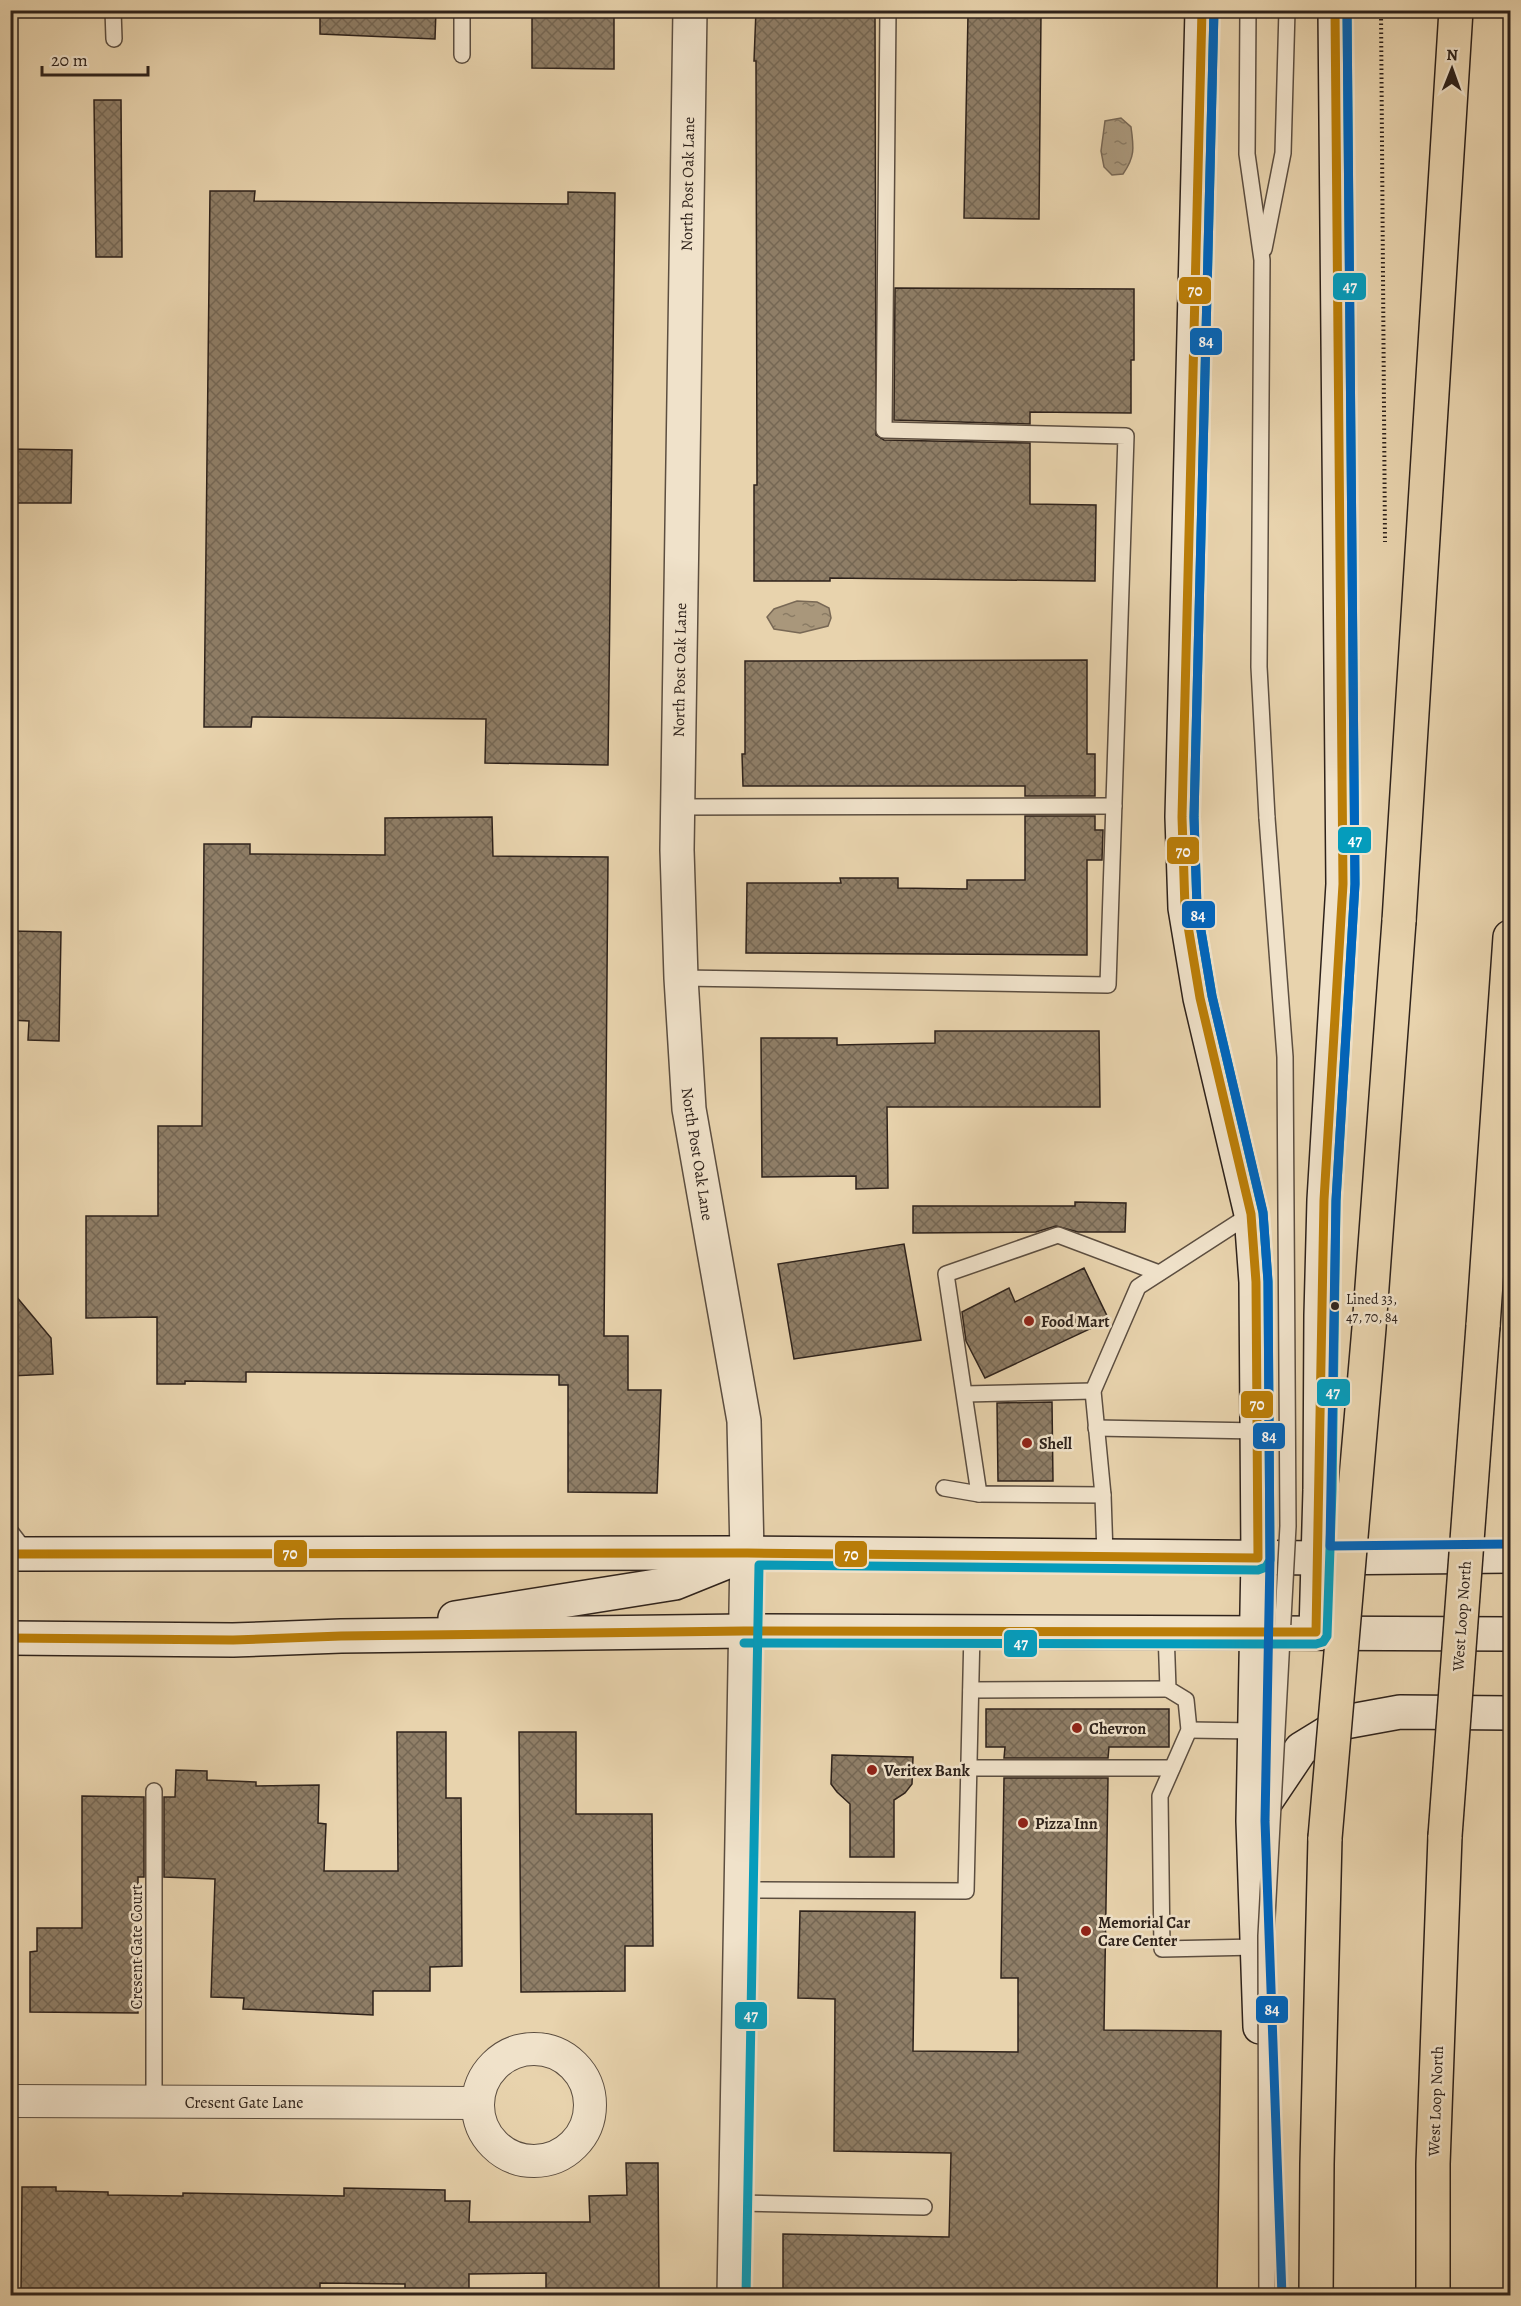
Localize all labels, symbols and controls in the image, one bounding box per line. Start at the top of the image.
scale bar [42,39,148,77]
north arrow [1422,39,1482,99]
text: N [1446,44,1459,66]
text: 20 m [51,48,88,72]
street label: North Post Oak Lane [676,117,700,251]
line badge: 47 [1332,272,1367,301]
line badge: 70 [1178,276,1212,305]
text: 47 [1343,276,1357,298]
text: 70 [1188,280,1202,302]
line badge: 84 [1189,327,1223,356]
text: 84 [1198,331,1214,353]
street label: North Post Oak Lane [668,603,692,737]
line badge: 47 [1337,826,1372,854]
text: 47 [1348,830,1362,852]
line badge: 70 [1166,836,1200,865]
text: 70 [1176,841,1190,863]
line badge: 84 [1181,900,1216,929]
text: 84 [1190,905,1206,927]
street label: North Post Oak Lane [676,1086,718,1222]
place label: Lined 33, 47, 70, 84 [1346,1290,1398,1327]
marker: Lined 33, 47, 70, 84 [1329,1300,1341,1312]
place label: Food Mart [1041,1311,1110,1333]
marker: Food Mart [1022,1314,1036,1328]
line badge: 47 [1316,1378,1351,1407]
text: 47 [1326,1382,1340,1404]
line badge: 70 [1240,1390,1274,1419]
text: 70 [1250,1394,1264,1416]
line badge: 84 [1252,1422,1286,1450]
text: 84 [1261,1426,1277,1448]
place label: Shell [1039,1433,1073,1455]
marker: Shell [1020,1436,1034,1450]
line badge: 70 [273,1539,308,1568]
line badge: 70 [834,1540,868,1568]
text: 70 [283,1543,297,1565]
text: 70 [844,1544,858,1566]
street label: West Loop North [1447,1560,1477,1673]
line badge: 47 [1003,1629,1038,1658]
text: 47 [1014,1633,1028,1655]
place label: Chevron [1089,1718,1146,1740]
marker: Chevron [1070,1721,1084,1735]
place label: Veritex Bank [883,1760,971,1782]
marker: Veritex Bank [865,1763,879,1777]
place label: Pizza Inn [1035,1813,1098,1835]
marker: Pizza Inn [1016,1816,1030,1830]
street label: Cresent Gate Court [126,1885,148,2009]
place label: Memorial Car Care Center [1098,1912,1191,1952]
marker: Memorial Car Care Center [1079,1924,1093,1938]
line badge: 84 [1255,1995,1289,2024]
text: 84 [1264,1999,1280,2021]
line badge: 47 [734,2001,768,2030]
text: 47 [744,2005,758,2027]
street label: West Loop North [1423,2045,1449,2158]
street label: Cresent Gate Lane [185,2092,303,2114]

